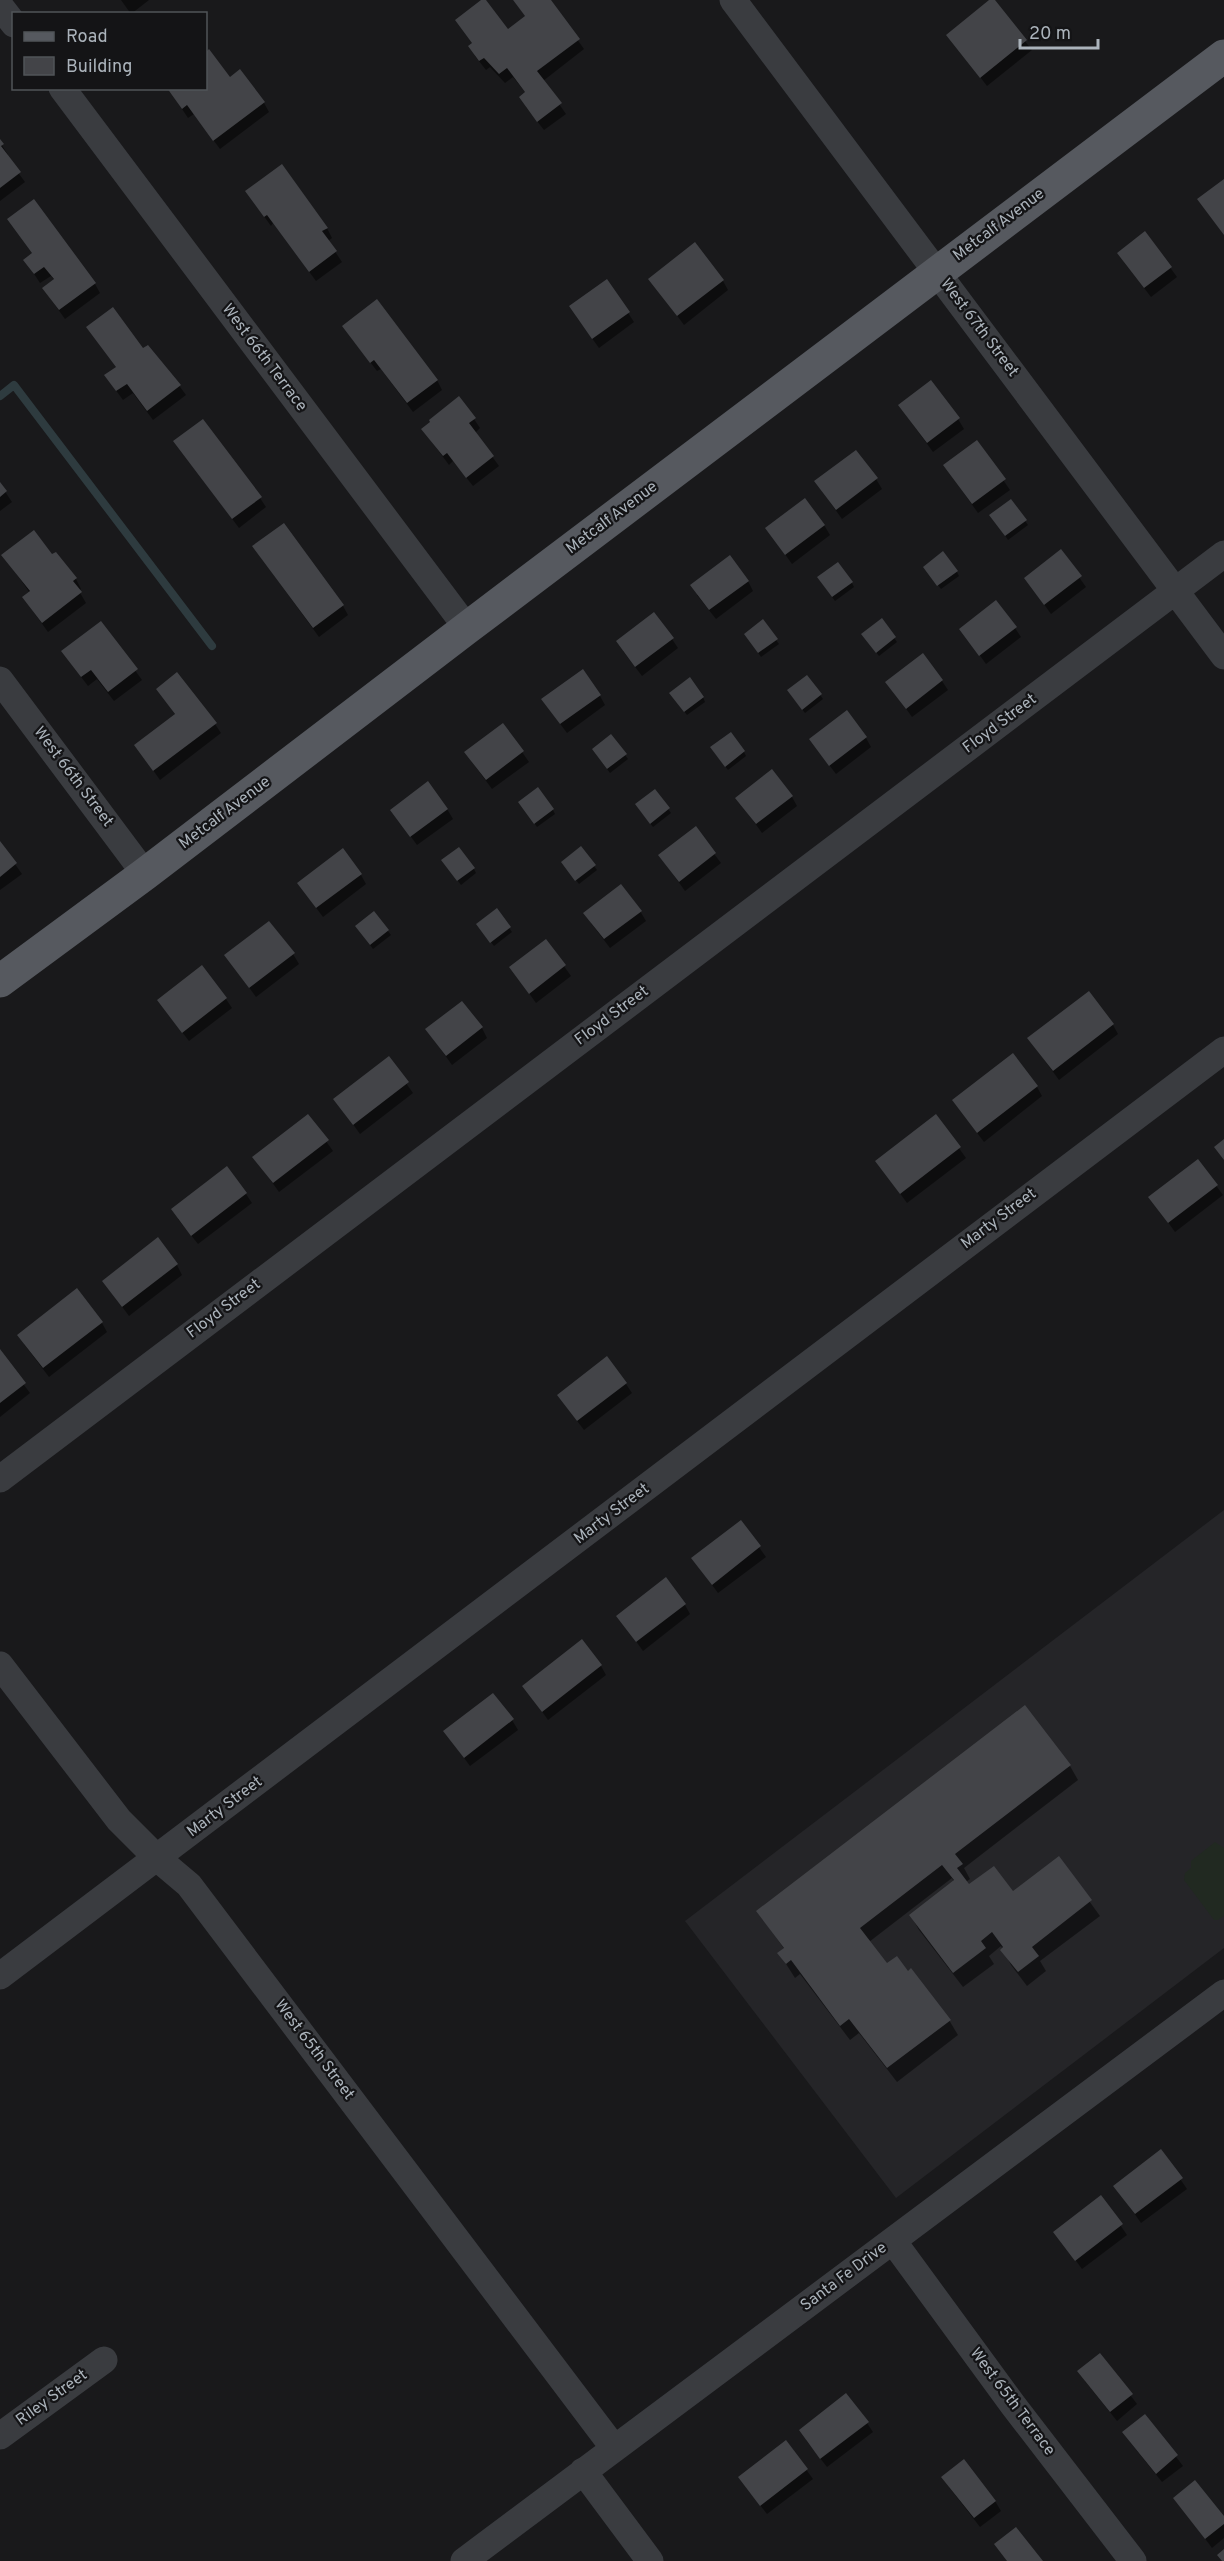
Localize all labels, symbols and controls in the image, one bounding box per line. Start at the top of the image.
legend [12,12,207,90]
scale bar [1020,12,1098,50]
text: 20 m [1029,23,1071,46]
text: Road [66,26,108,49]
text: Building [66,56,132,79]
street label: Metcalf Avenue [949,184,1049,266]
street label: West 67th Street [935,275,1023,381]
street label: West 66th Terrace [217,300,311,416]
street label: Metcalf Avenue [562,477,662,559]
street label: Floyd Street [959,690,1041,758]
street label: West 66th Street [29,723,117,831]
street label: Metcalf Avenue [175,772,275,854]
street label: Floyd Street [571,982,653,1050]
street label: Marty Street [957,1184,1041,1254]
street label: Floyd Street [183,1275,265,1343]
street label: Marty Street [570,1479,654,1549]
street label: Marty Street [183,1772,267,1842]
street label: West 65th Street [270,1996,358,2104]
street label: Santa Fe Drive [797,2238,891,2316]
street label: West 65th Terrace [965,2344,1059,2460]
street label: Riley Street [12,2365,92,2431]

